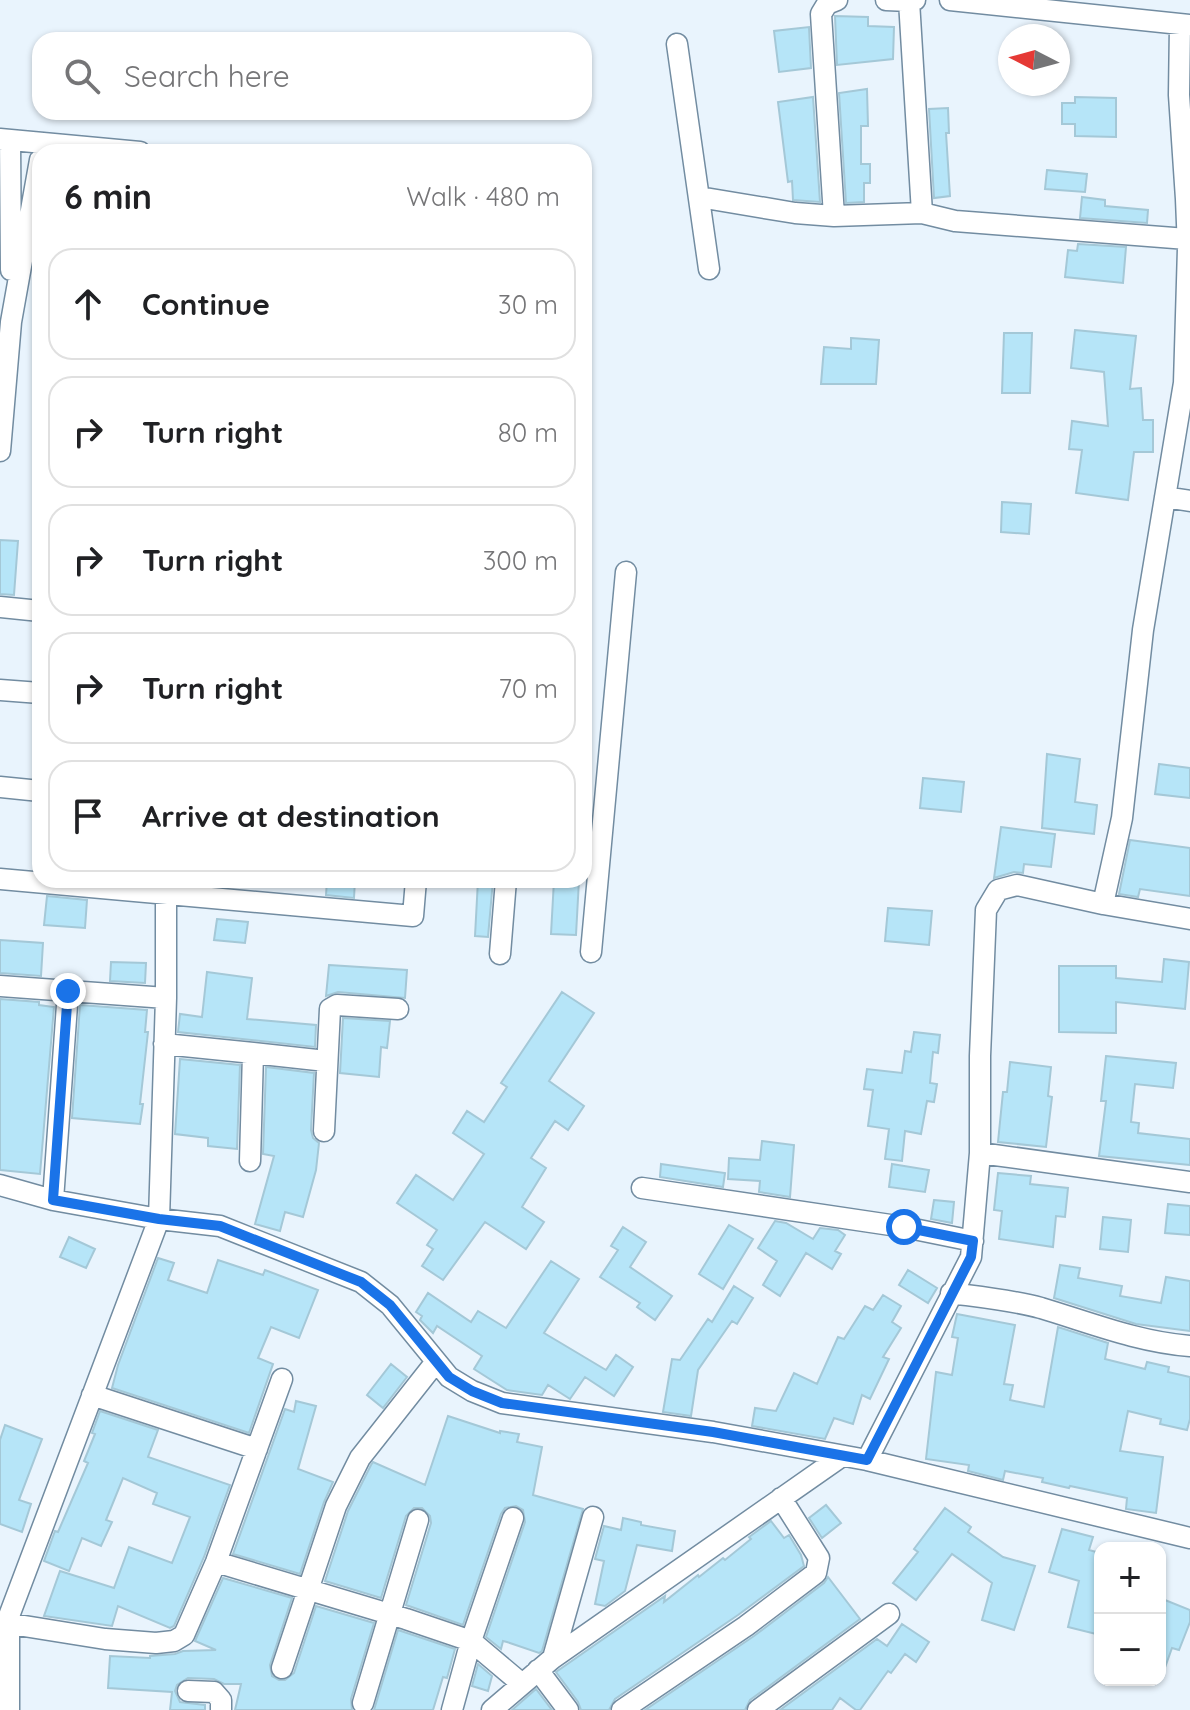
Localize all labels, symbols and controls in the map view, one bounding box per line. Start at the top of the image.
north arrow [998,24,1070,96]
search box [32,32,592,120]
icon: search [60,54,104,98]
text: Search here [124,57,290,95]
text: 6 min [64,175,152,218]
text: Walk · 480 m [406,180,560,213]
icon: ahead [66,282,110,326]
text: Continue [142,285,270,323]
text: 30 m [498,288,558,321]
icon: right [66,410,110,454]
text: Turn right [142,413,283,451]
text: 80 m [498,416,558,449]
icon: right [66,538,110,582]
text: Turn right [142,541,283,579]
text: 300 m [483,544,558,577]
icon: right [66,666,110,710]
text: Turn right [142,669,283,707]
text: 70 m [498,672,558,705]
icon: arrive [66,794,110,838]
text: Arrive at destination [142,797,440,835]
route end [50,973,86,1009]
route start [886,1209,922,1245]
map controls [1094,1542,1166,1686]
button: + [1094,1542,1166,1614]
button: − [1094,1614,1166,1686]

